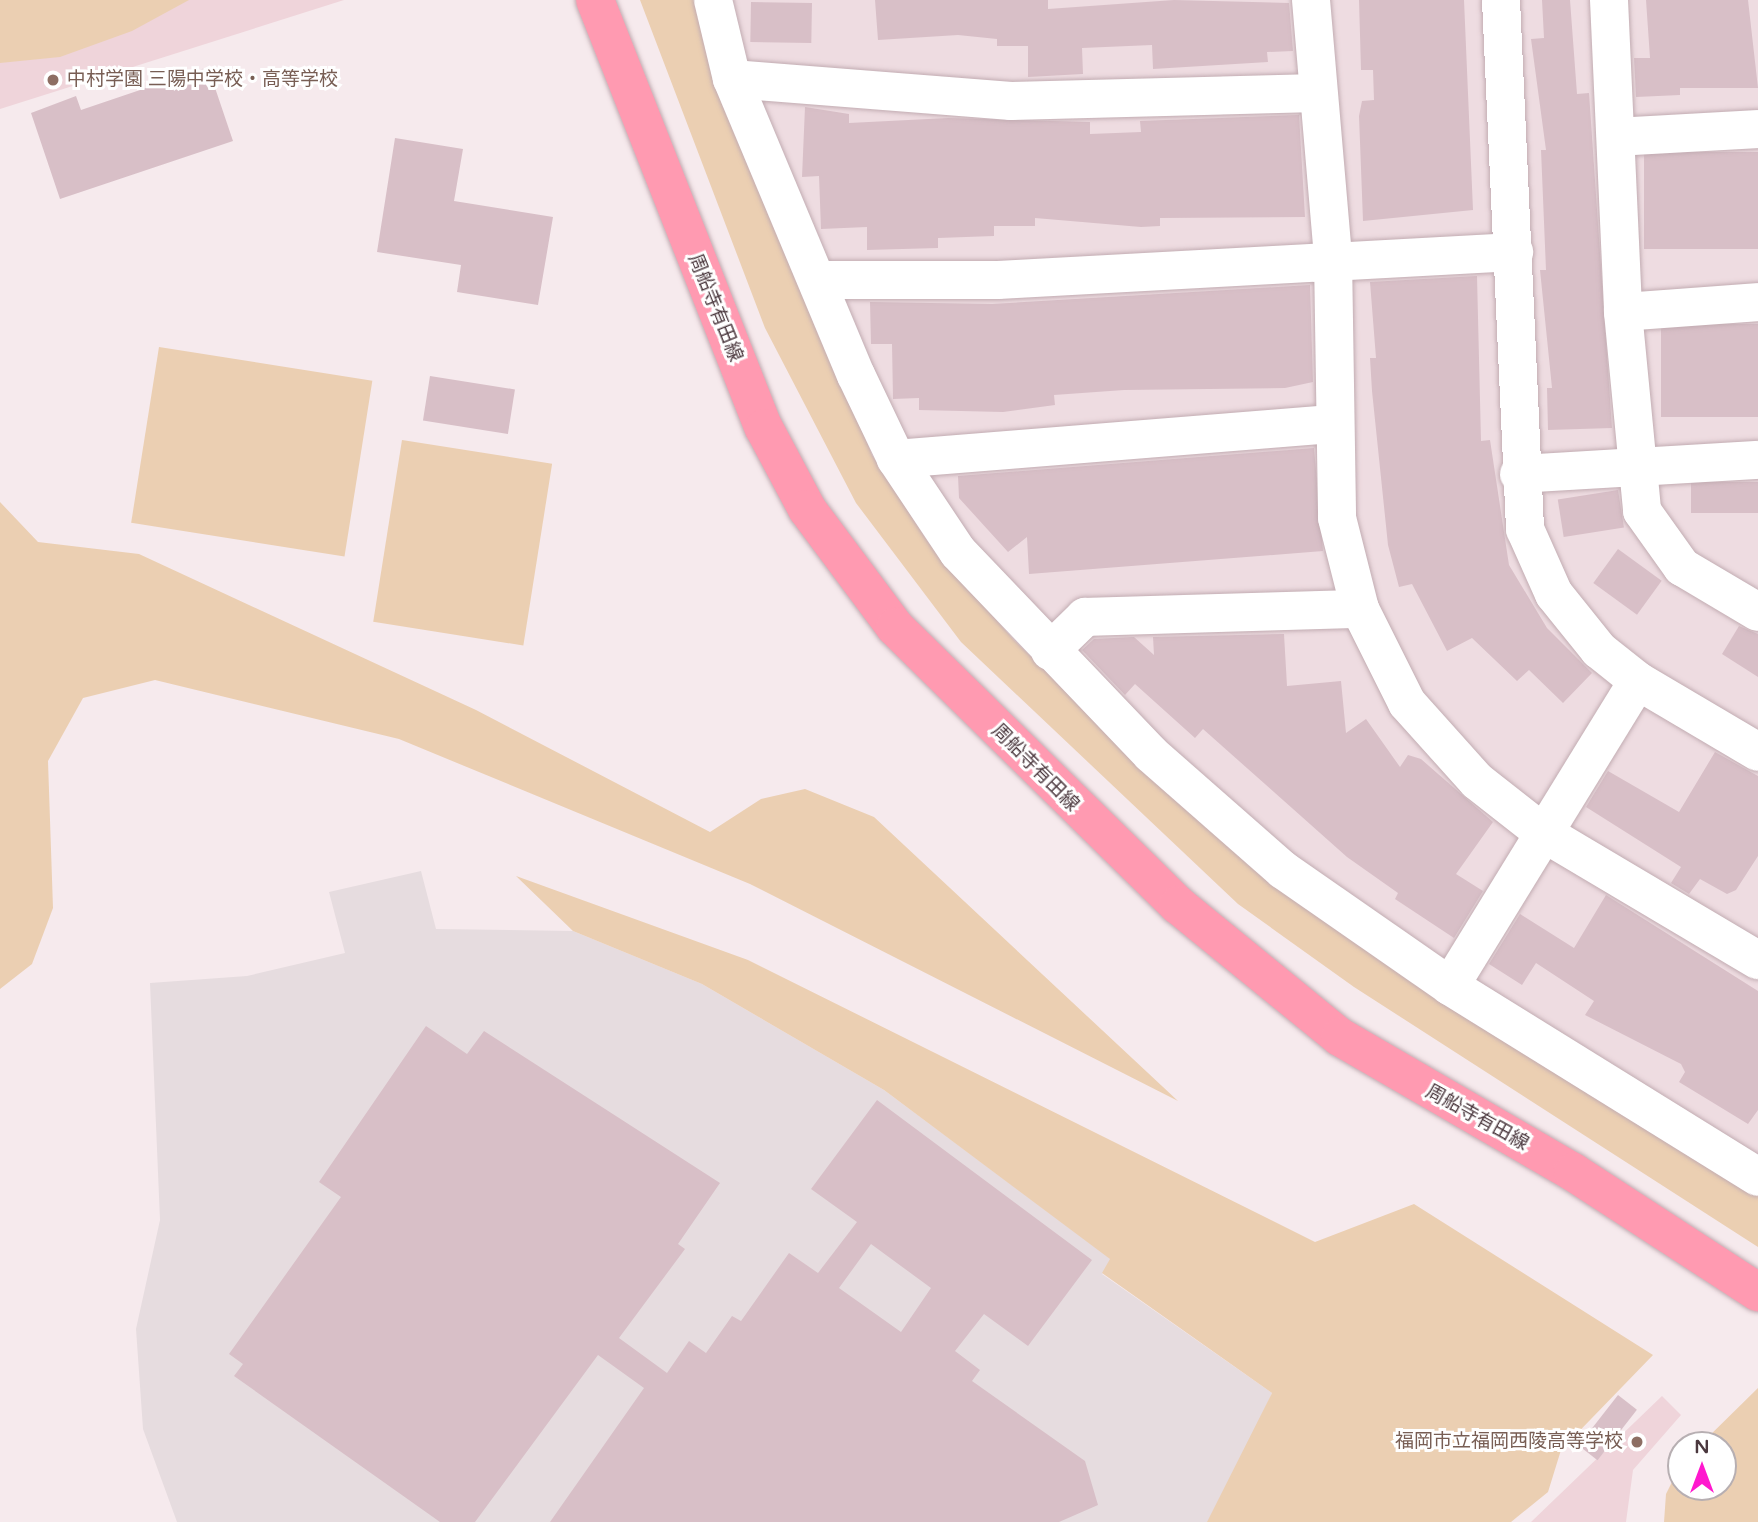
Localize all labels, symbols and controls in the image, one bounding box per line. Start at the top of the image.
place label: 中村学園 三陽中学校・高等学校 [67,69,338,91]
marker: 中村学園 三陽中学校・高等学校 [45,72,61,88]
street label: 周船寺有田線 [683,251,747,365]
street label: 周船寺有田線 [987,720,1083,816]
street label: 周船寺有田線 [1422,1080,1532,1156]
place label: 福岡市立福岡西陵高等学校 [1395,1431,1623,1453]
north arrow [1667,1431,1737,1501]
marker: 福岡市立福岡西陵高等学校 [1629,1434,1645,1450]
text: N [1694,1436,1710,1458]

